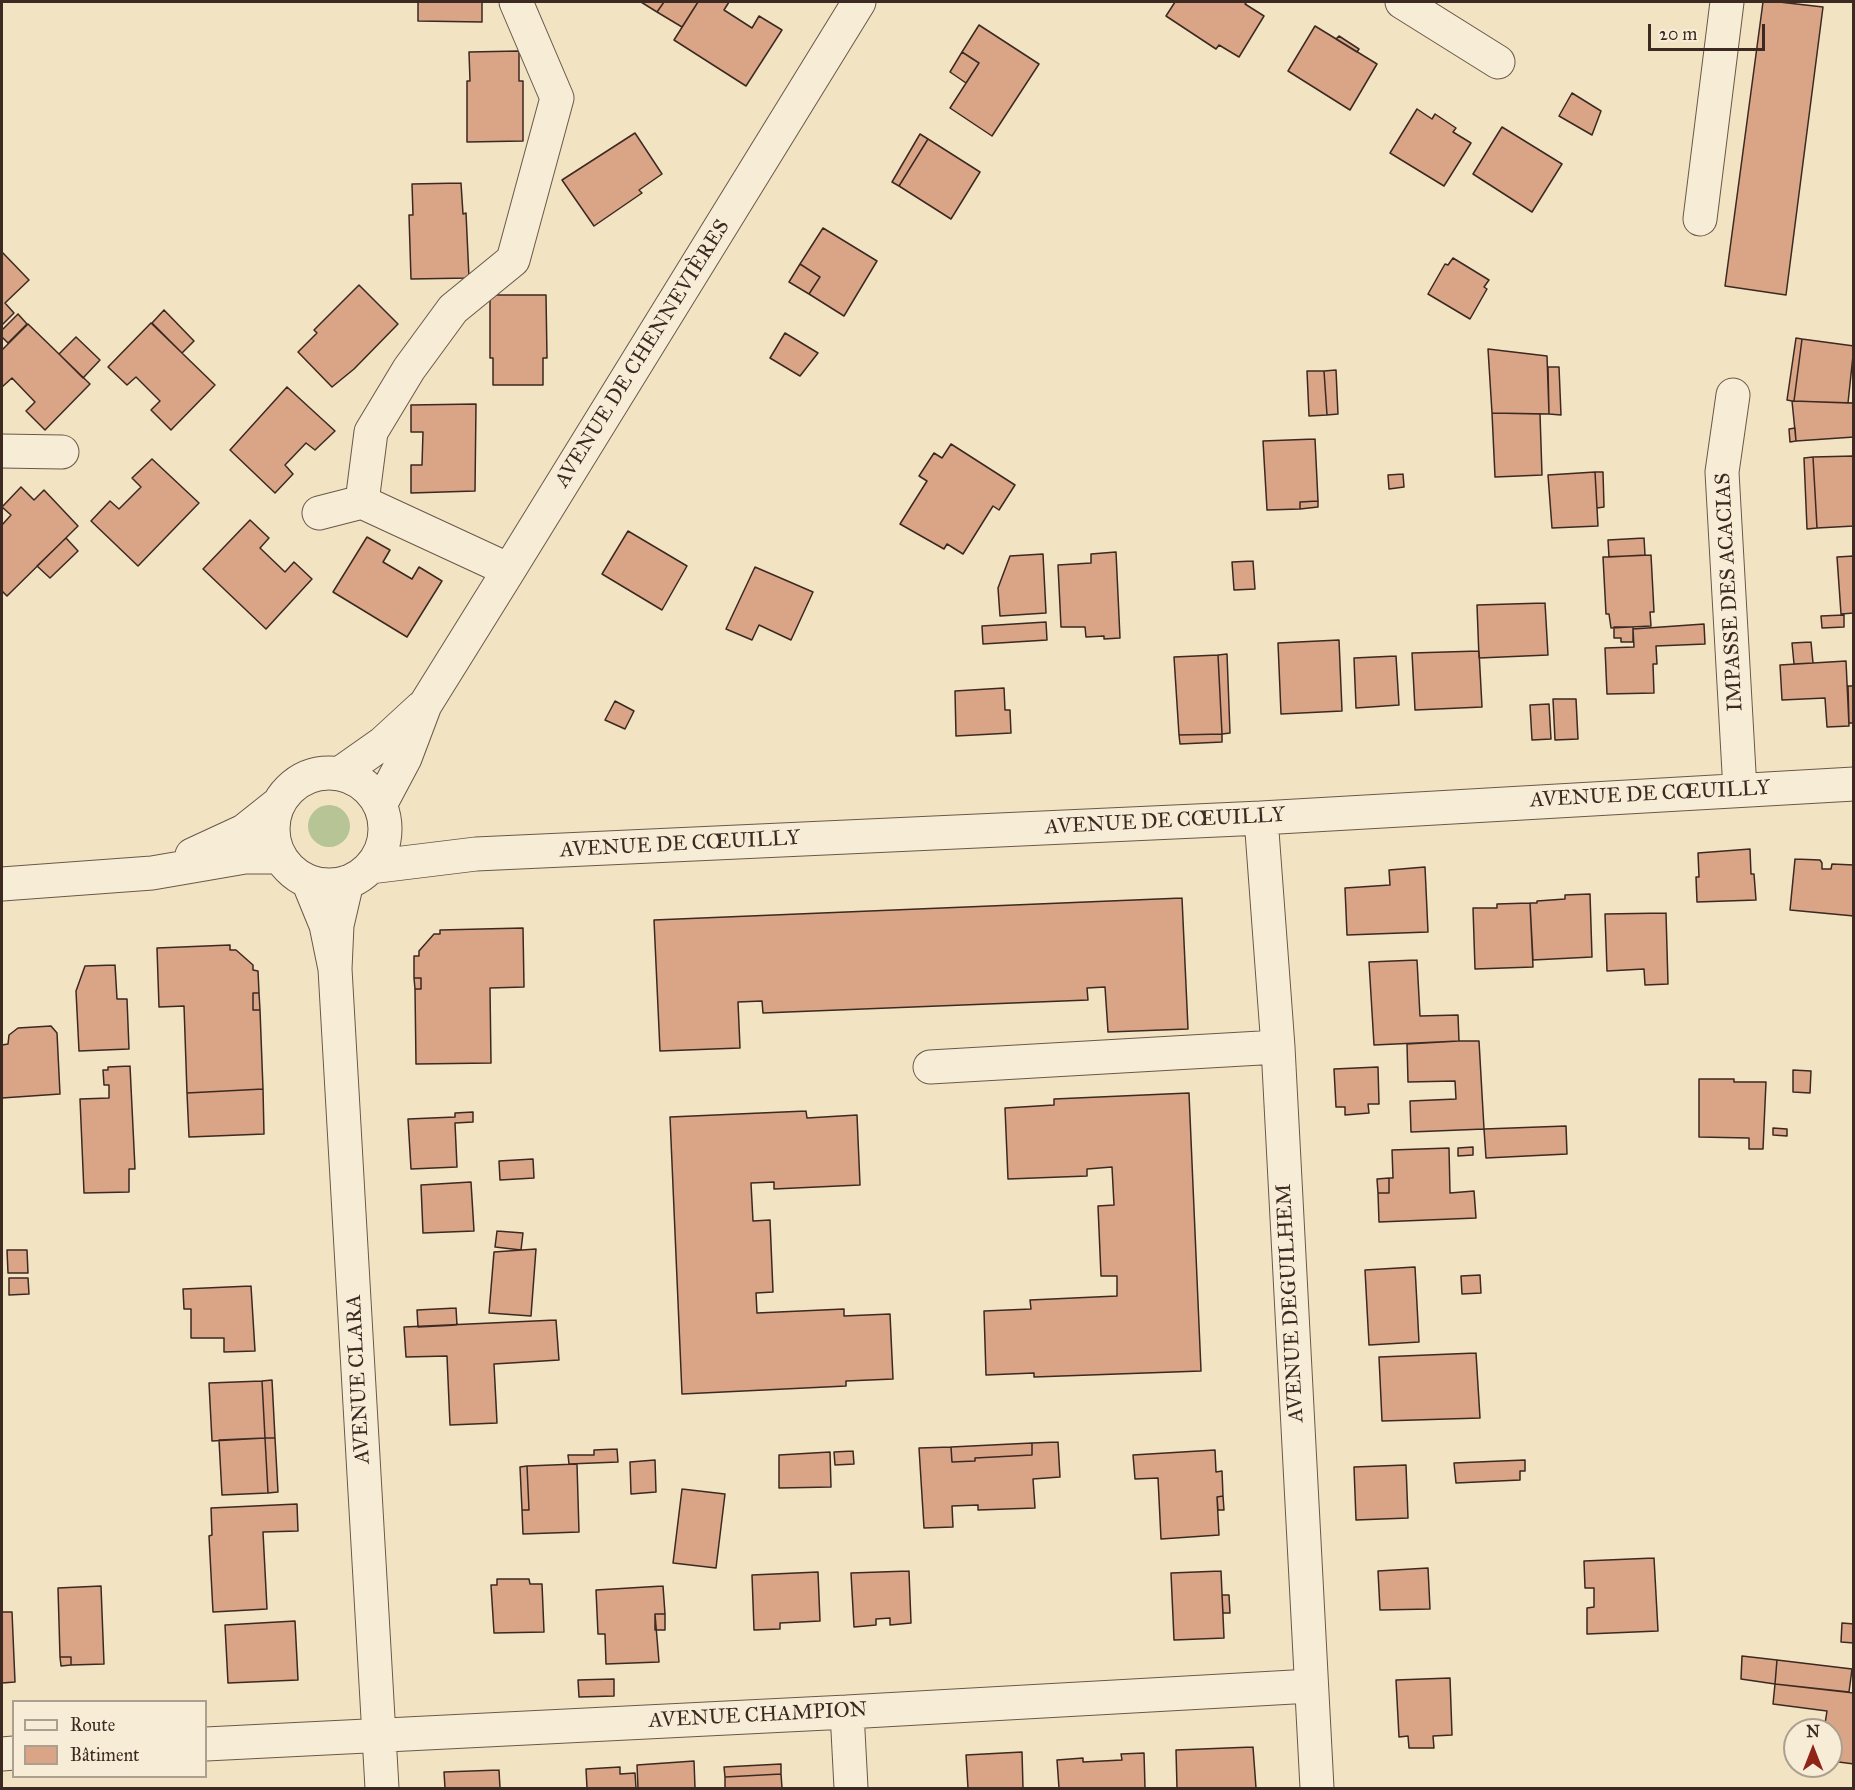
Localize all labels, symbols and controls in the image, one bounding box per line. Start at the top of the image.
scale bar [1651,12,1768,50]
text: 20 m [1659,23,1697,45]
street label: AVENUE DE CHENNEVIÈRES [550,216,736,492]
street label: IMPASSE DES ACACIAS [1711,472,1749,712]
street label: AVENUE DE CŒUILLY [1529,776,1771,814]
street label: AVENUE DE CŒUILLY [1044,803,1286,841]
street label: AVENUE DE CŒUILLY [559,826,801,864]
street label: AVENUE DEGUILHEM [1272,1183,1310,1423]
street label: AVENUE CLARA [342,1294,376,1464]
street label: AVENUE CHAMPION [648,1698,868,1734]
legend [12,1700,207,1778]
text: Route [70,1714,115,1736]
north arrow [1783,1718,1843,1778]
text: N [1806,1722,1820,1741]
text: Bâtiment [70,1744,139,1766]

